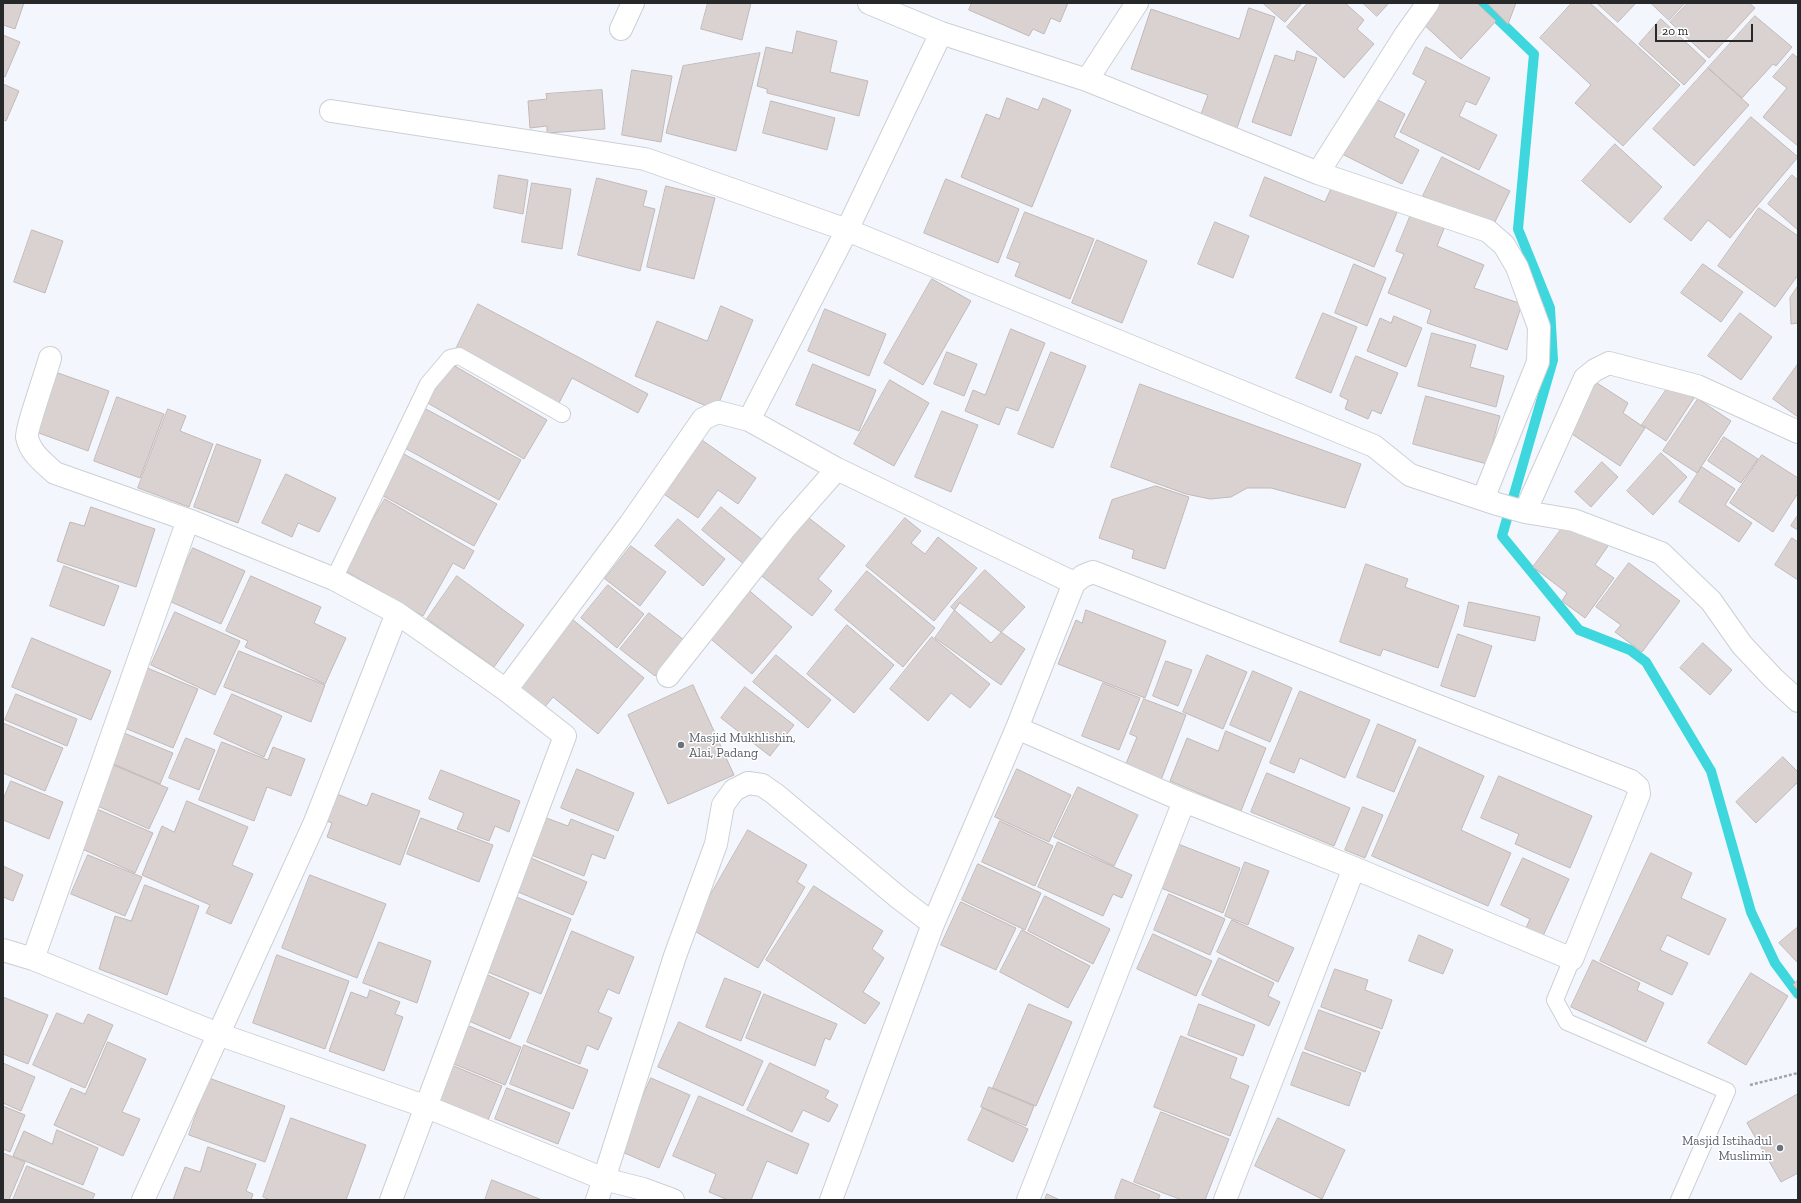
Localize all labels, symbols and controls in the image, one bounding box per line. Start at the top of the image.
scale bar [1657,16,1755,42]
text: 20 m [1662,24,1688,38]
place label: Masjid Mukhlishin, Alai, Padang [689,730,796,761]
marker: Masjid Mukhlishin, Alai, Padang [676,740,686,750]
place label: Masjid Istihadul Muslimin [1682,1133,1772,1164]
marker: Masjid Istihadul Muslimin [1775,1143,1785,1153]

